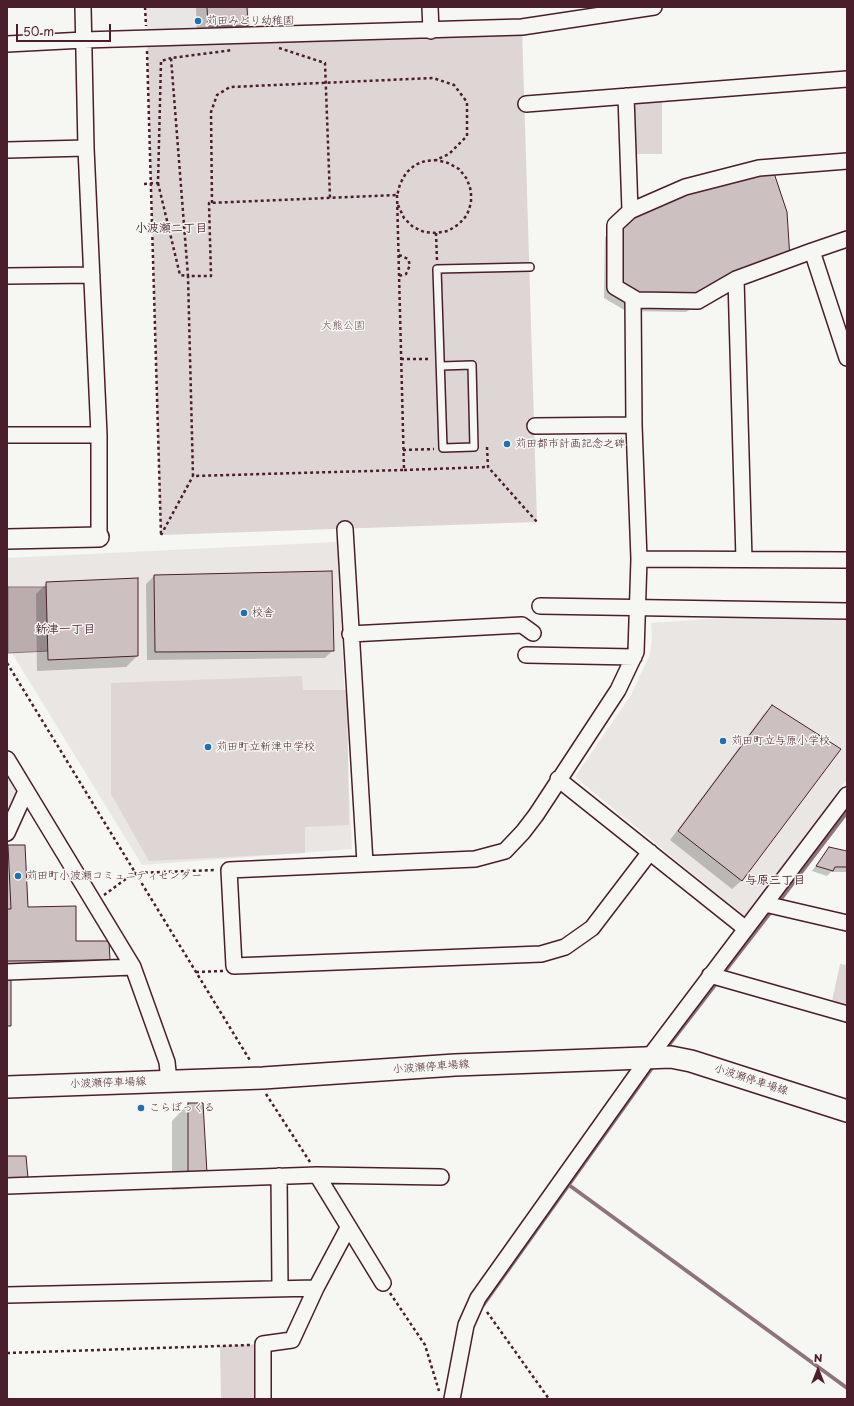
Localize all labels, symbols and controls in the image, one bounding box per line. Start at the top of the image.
place label: 苅田みどり幼稚園 [206,14,294,28]
scale bar [18,16,113,42]
marker: 苅田みどり幼稚園 [193,16,203,26]
text: 50 m [23,22,54,40]
district label: 小波瀬二丁目 [135,222,207,236]
park label: 大熊公園 [321,319,365,333]
place label: 苅田都市計画記念之碑 [515,437,625,451]
marker: 苅田都市計画記念之碑 [502,439,512,449]
place label: 校舎 [252,606,274,620]
marker: 校舎 [239,608,249,618]
district label: 新津一丁目 [35,623,95,637]
place label: 苅田町立与原小学校 [731,734,830,748]
marker: 苅田町立与原小学校 [718,736,728,746]
place label: 苅田町立新津中学校 [216,740,315,754]
marker: 苅田町立新津中学校 [203,742,213,752]
place label: 苅田町小波瀬コミュニティセンター [26,869,202,883]
marker: 苅田町小波瀬コミュニティセンター [13,871,23,881]
district label: 与原三丁目 [745,874,805,888]
street label: 小波瀬停車場線 [392,1058,470,1076]
street label: 小波瀬停車場線 [712,1062,790,1098]
street label: 小波瀬停車場線 [69,1075,147,1091]
place label: こらぼっくる [149,1101,215,1115]
marker: こらぼっくる [136,1103,146,1113]
text: N [814,1349,822,1366]
north arrow [798,1350,838,1390]

